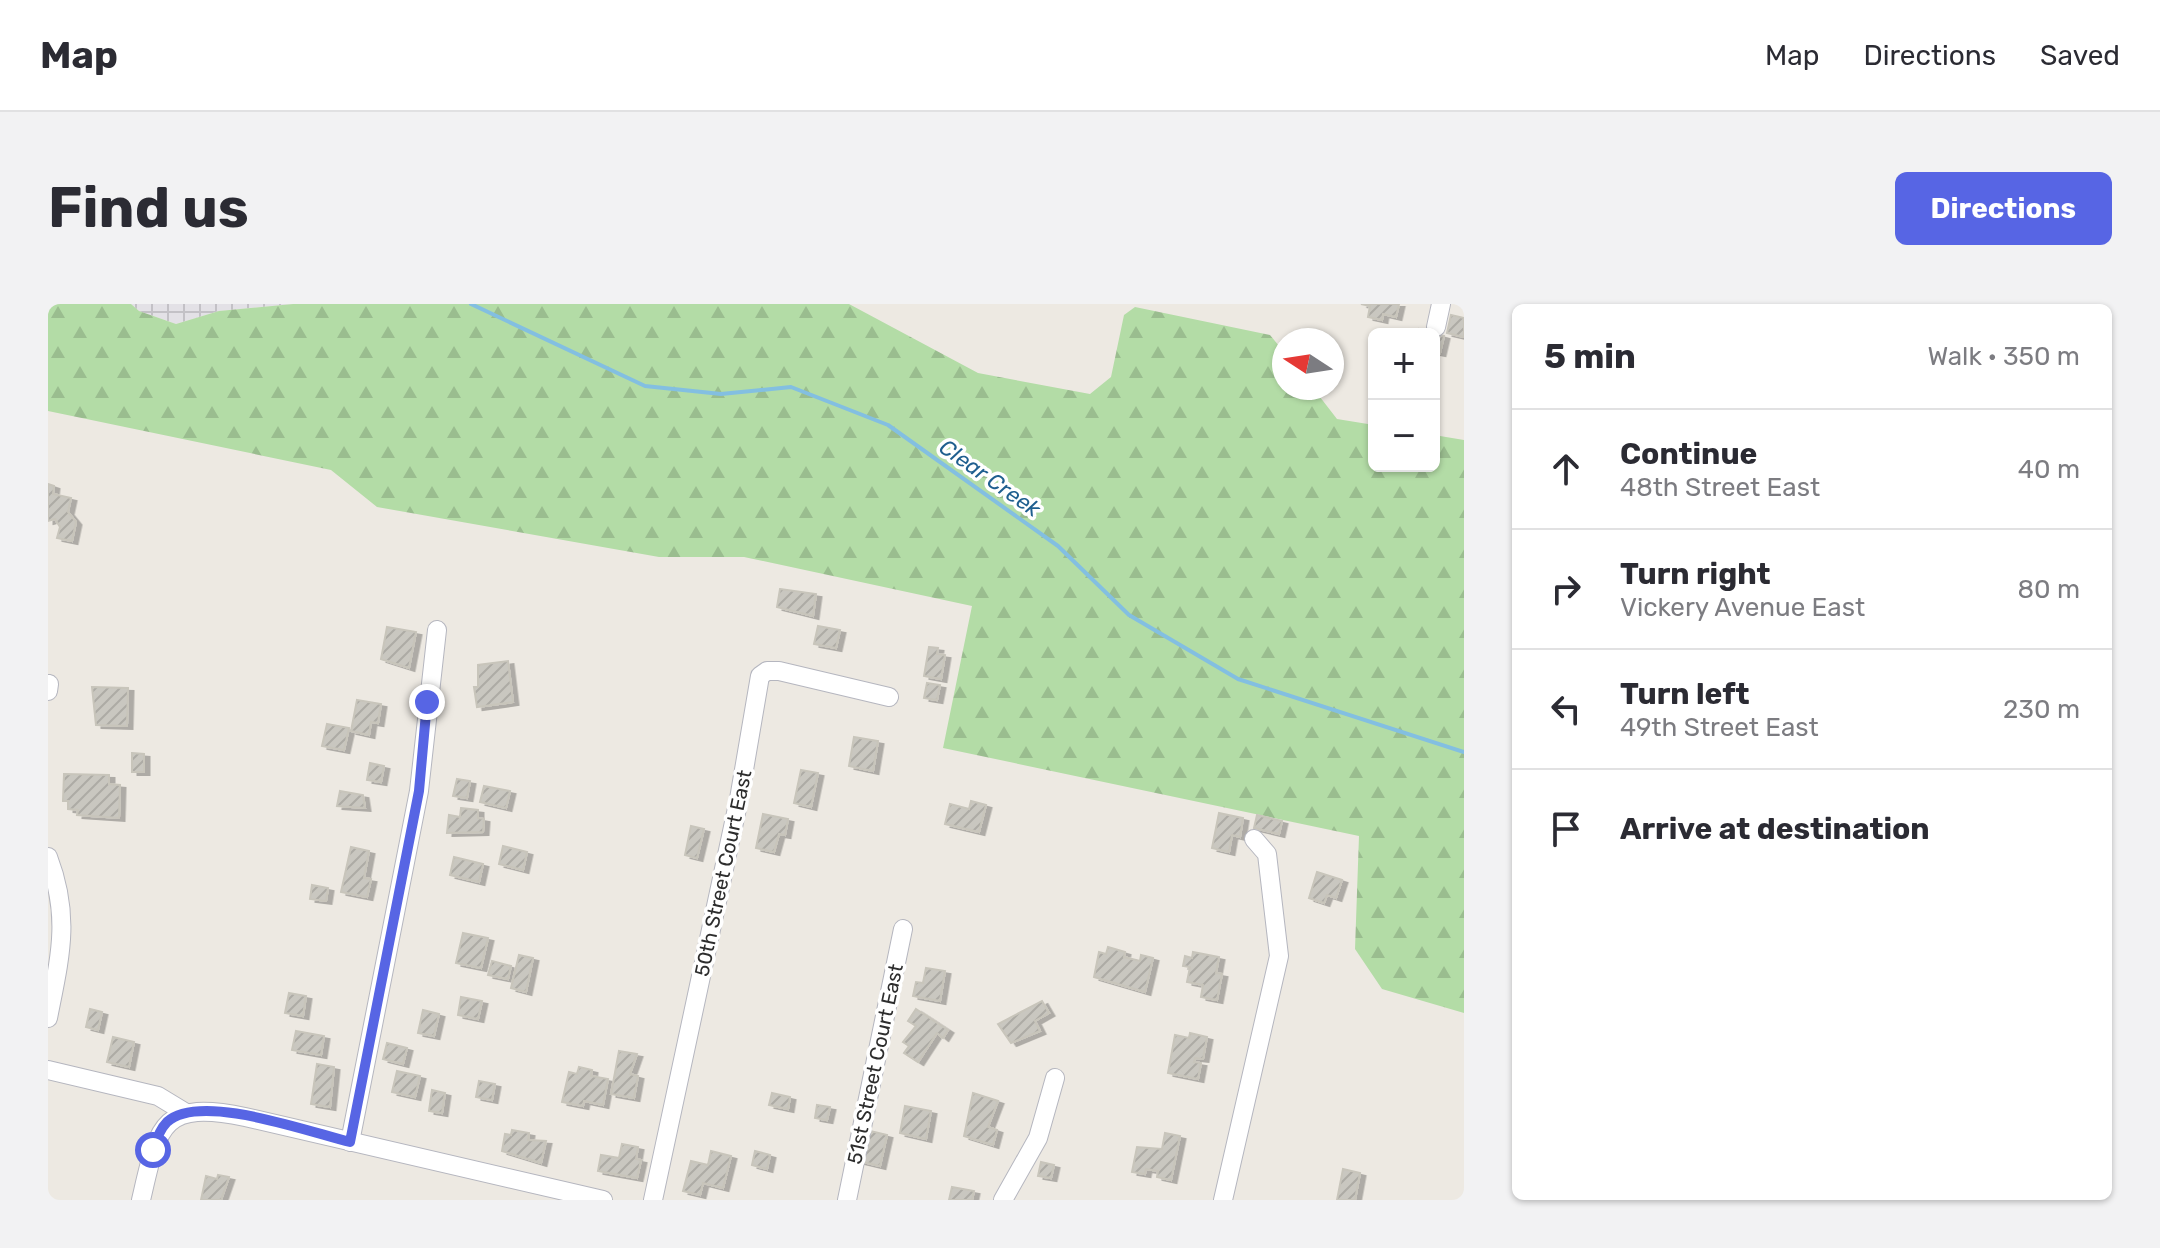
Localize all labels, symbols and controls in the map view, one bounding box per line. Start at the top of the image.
text: Map [40,32,118,78]
text: Map [1765,39,1819,72]
text: Directions [1863,39,1996,72]
text: Saved [2040,39,2120,72]
button: Directions [1895,172,2112,245]
text: Find us [48,175,249,241]
north arrow [1272,328,1344,400]
map controls [1368,328,1440,472]
button: + [1368,328,1440,400]
text: 5 min [1544,336,1636,377]
text: Walk · 350 m [1928,341,2080,372]
button: − [1368,400,1440,472]
water label: Clear Creek [934,433,1046,523]
text: Continue [1620,436,1757,472]
icon: ahead [1544,447,1588,491]
text: 40 m [2018,454,2080,485]
text: 48th Street East [1620,472,1820,503]
text: Turn right [1620,556,1771,592]
icon: right [1544,567,1588,611]
text: 80 m [2017,574,2080,605]
text: Vickery Avenue East [1620,592,1865,623]
text: Turn left [1620,676,1750,712]
route end [409,684,445,720]
icon: left [1544,687,1588,731]
text: 230 m [2003,694,2080,725]
text: 49th Street East [1620,712,1819,743]
street label: 50th Street Court East [689,767,757,978]
icon: arrive [1544,807,1588,851]
text: Arrive at destination [1620,811,1930,847]
street label: 51st Street Court East [842,962,908,1166]
route start [135,1132,171,1168]

